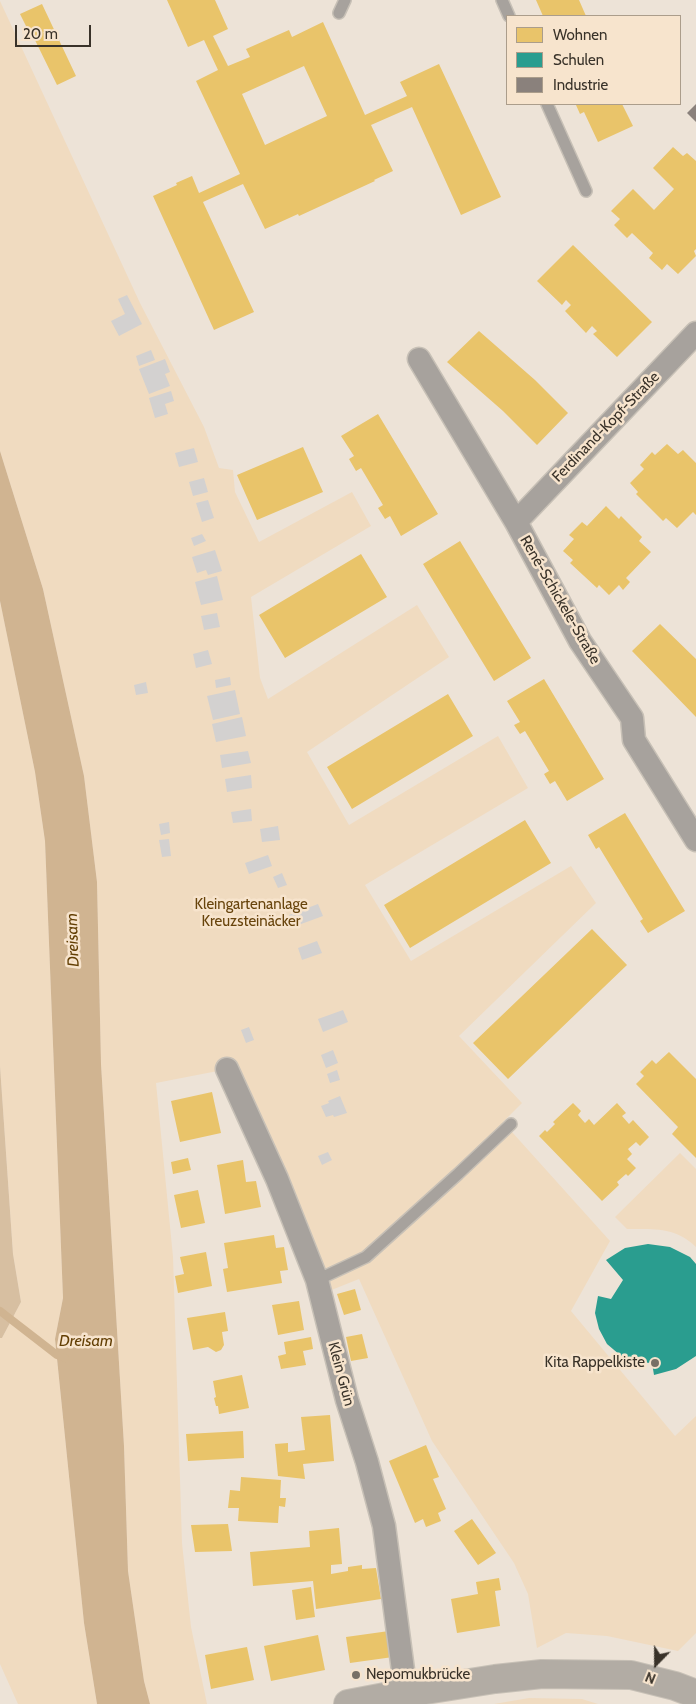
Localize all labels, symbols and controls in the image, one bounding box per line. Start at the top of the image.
scale bar [18,15,94,47]
legend [506,15,681,105]
text: 20 m [23,25,58,43]
text: Wohnen [553,26,607,44]
text: Schulen [553,51,604,69]
text: Industrie [553,76,608,94]
street label: Ferdinand-Kopf-Straße [549,368,663,486]
street label: René-Schickele-Straße [516,533,604,667]
park label: Kleingartenanlage Kreuzsteinäcker [194,896,308,931]
water label: Dreisam [62,913,84,967]
water label: Dreisam [59,1331,113,1351]
street label: Klein Grün [324,1340,358,1408]
place label: Kita Rappelkiste [544,1354,645,1372]
marker: Kita Rappelkiste [649,1357,661,1369]
north arrow [631,1639,681,1689]
place label: Nepomukbrücke [366,1666,470,1684]
text: N [642,1668,658,1688]
marker: Nepomukbrücke [350,1669,362,1681]

